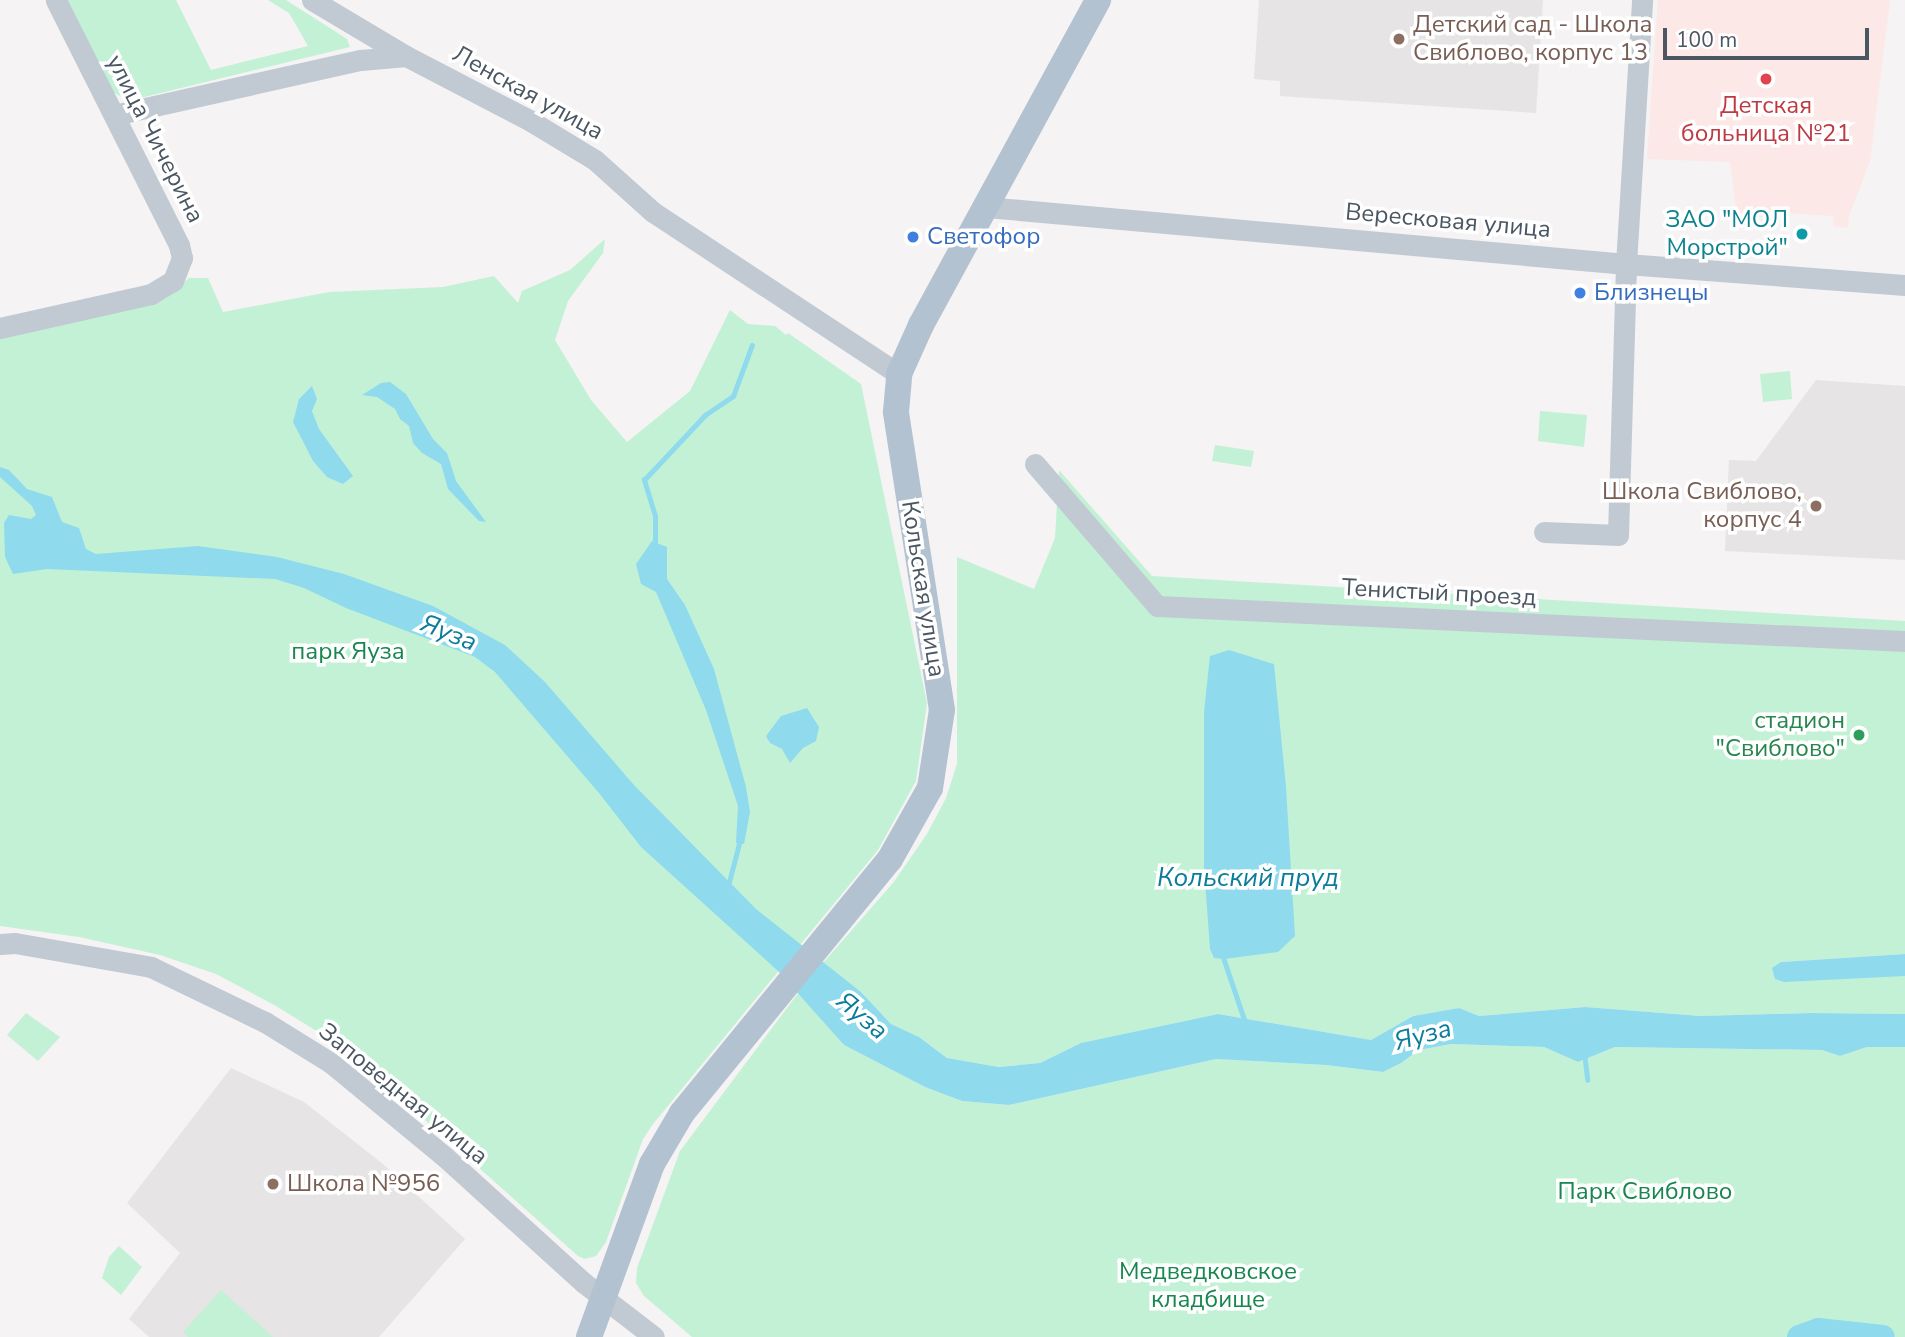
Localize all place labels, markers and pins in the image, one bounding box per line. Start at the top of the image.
place label: Детский сад - Школа Свиблово, корпус 13 [1413,11,1652,67]
marker: Детский сад - Школа Свиблово, корпус 13 [1391,31,1407,47]
marker: Детская больница №21 [1756,69,1776,89]
place label: Детская больница №21 [1681,92,1851,148]
place label: ЗАО "МОЛ Морстрой" [1665,206,1788,262]
place label: Светофор [927,223,1040,251]
marker: ЗАО "МОЛ Морстрой" [1794,226,1810,242]
marker: Светофор [905,229,921,245]
place label: Близнецы [1594,279,1709,307]
marker: Близнецы [1572,285,1588,301]
place label: Школа Свиблово, корпус 4 [1602,478,1802,534]
marker: Школа Свиблово, корпус 4 [1808,498,1824,514]
place label: стадион "Свиблово" [1716,707,1845,763]
marker: стадион "Свиблово" [1851,727,1867,743]
place label: Школа №956 [287,1170,440,1198]
marker: Школа №956 [265,1176,281,1192]

